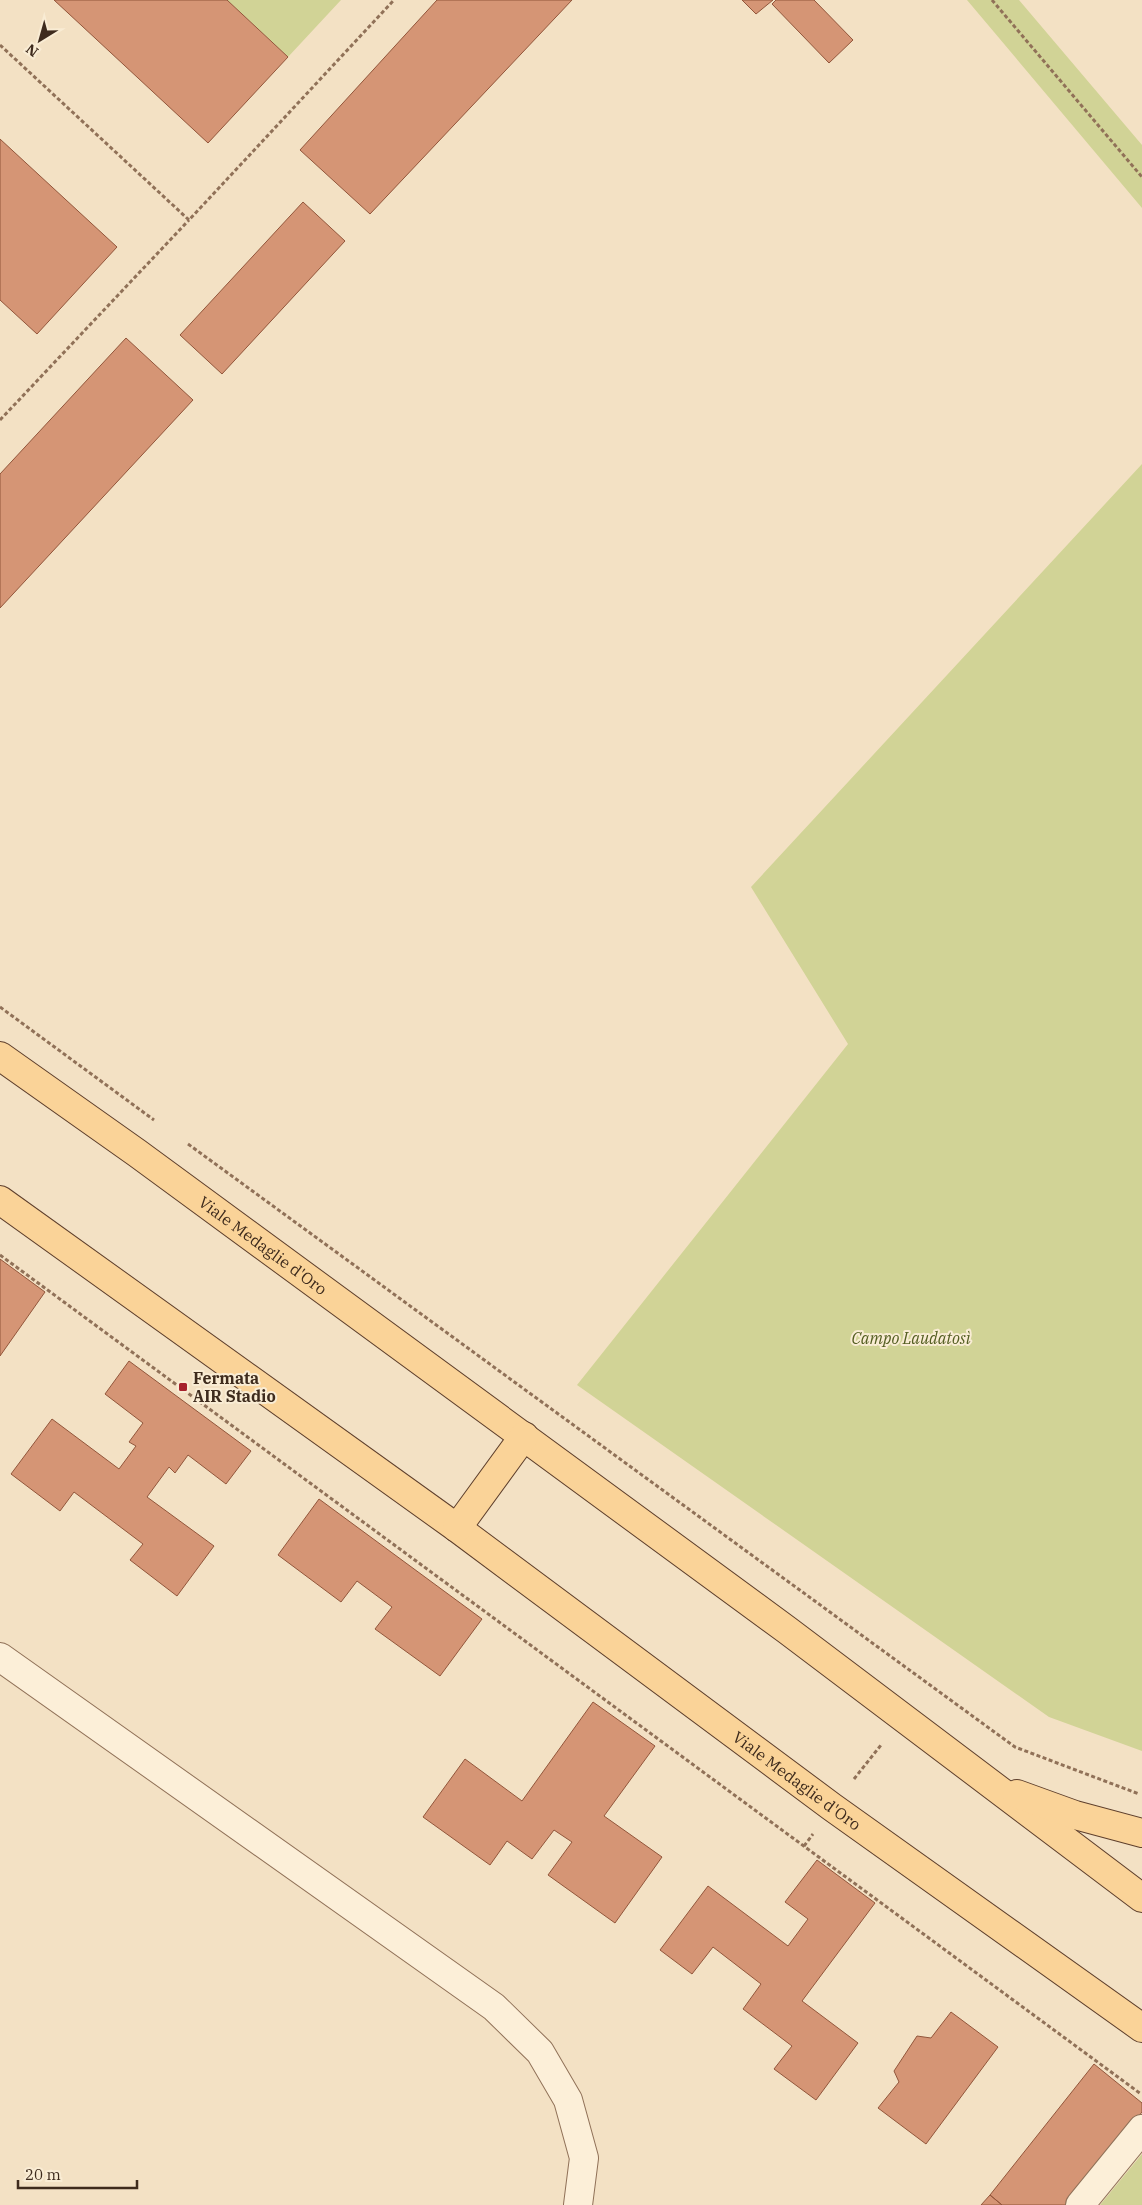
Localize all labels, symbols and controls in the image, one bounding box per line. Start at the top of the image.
north arrow [15,15,65,65]
text: N [22,40,42,61]
street label: Viale Medaglie d'Oro [195,1192,331,1299]
park label: Campo Laudatosì [851,1328,971,1348]
place label: Fermata AIR Stadio [193,1368,276,1406]
marker: Fermata AIR Stadio [177,1381,189,1393]
street label: Viale Medaglie d'Oro [729,1727,865,1834]
scale bar [18,2158,136,2190]
text: 20 m [25,2165,61,2184]

